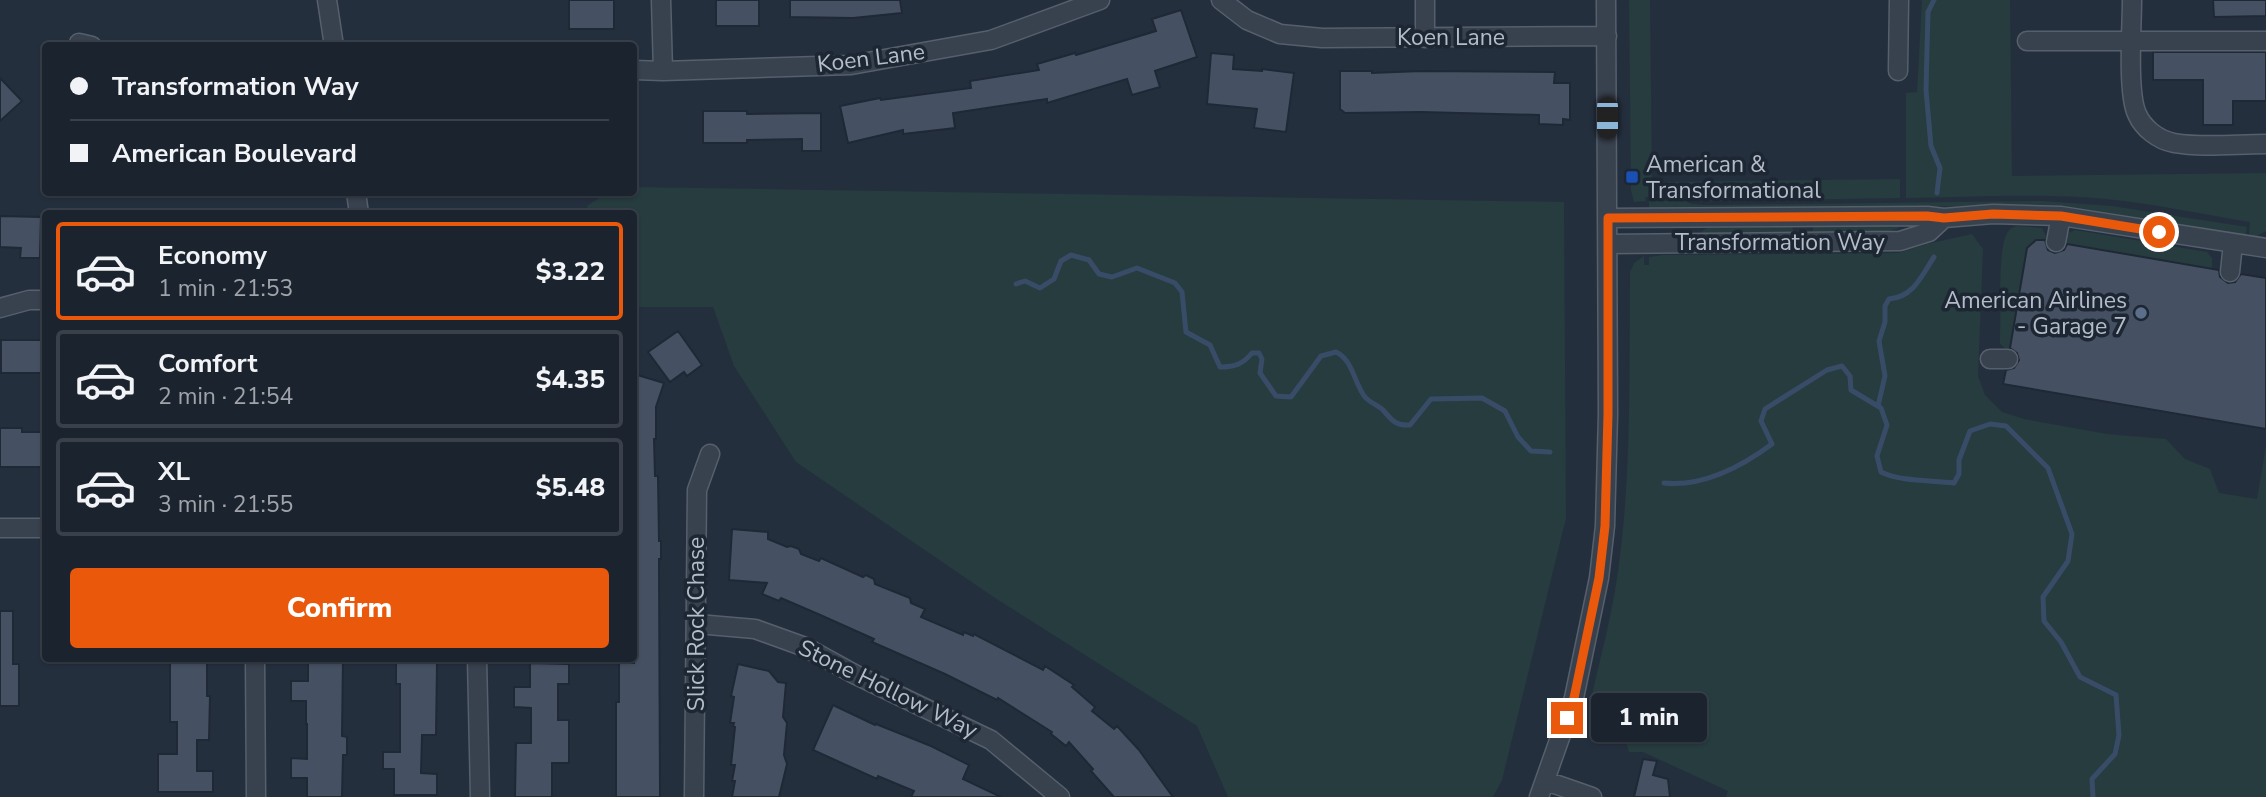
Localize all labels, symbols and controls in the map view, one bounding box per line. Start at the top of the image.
street label: Koen Lane [1397,22,1505,53]
street label: Koen Lane [815,36,927,80]
text: Transformation Way [112,69,359,104]
car [1597,97,1618,139]
text: American Boulevard [112,136,357,171]
place label: American & Transformational [1646,149,1821,206]
marker: American & Transformational [1624,169,1640,185]
route start [2143,216,2175,248]
street label: Transformation Way [1675,227,1885,258]
text: Economy [158,238,267,273]
icon: car [74,240,137,303]
text: $3.22 [536,254,605,289]
text: 1 min · 21:53 [158,273,293,304]
place label: American Airlines - Garage 7 [1944,285,2127,342]
marker: American Airlines - Garage 7 [2133,305,2149,321]
text: Comfort [158,346,258,381]
icon: car [74,348,137,411]
text: $4.35 [536,362,605,397]
text: 2 min · 21:54 [158,381,293,412]
text: XL [158,454,190,489]
icon: car [74,456,137,519]
text: $5.48 [536,470,605,505]
text: 3 min · 21:55 [158,489,293,520]
street label: Slick Rock Chase [681,537,712,711]
button: Confirm [70,568,609,648]
street label: Stone Hollow Way [793,632,983,746]
callout: 1 min [1592,694,1707,742]
route end [1551,702,1583,734]
text: 1 min [1619,702,1679,733]

